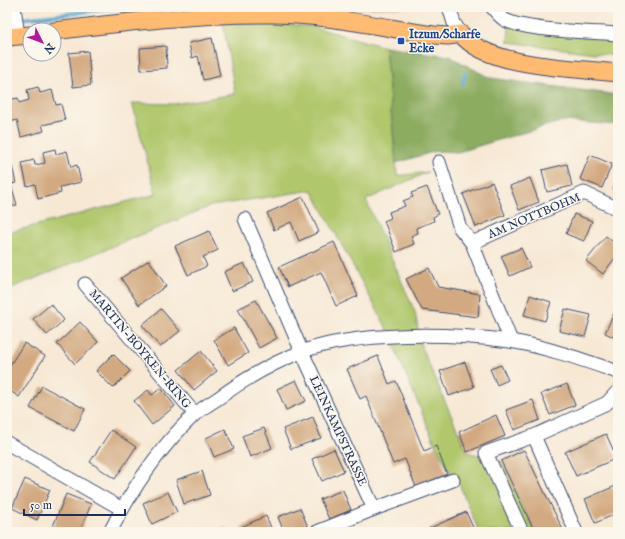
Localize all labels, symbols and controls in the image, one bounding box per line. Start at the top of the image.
north arrow [22,22,62,62]
place label: Itzum/Scharfe Ecke [409,27,481,56]
marker: Itzum/Scharfe Ecke [396,36,406,46]
text: N [40,39,58,57]
street label: AM NOTTBOHM [484,190,583,243]
street label: MARTIN-BOYKEN-RING [86,286,195,412]
street label: LEINKAMPSTRASSE [306,373,370,489]
scale bar [24,491,125,517]
text: 50 m [30,498,52,513]

